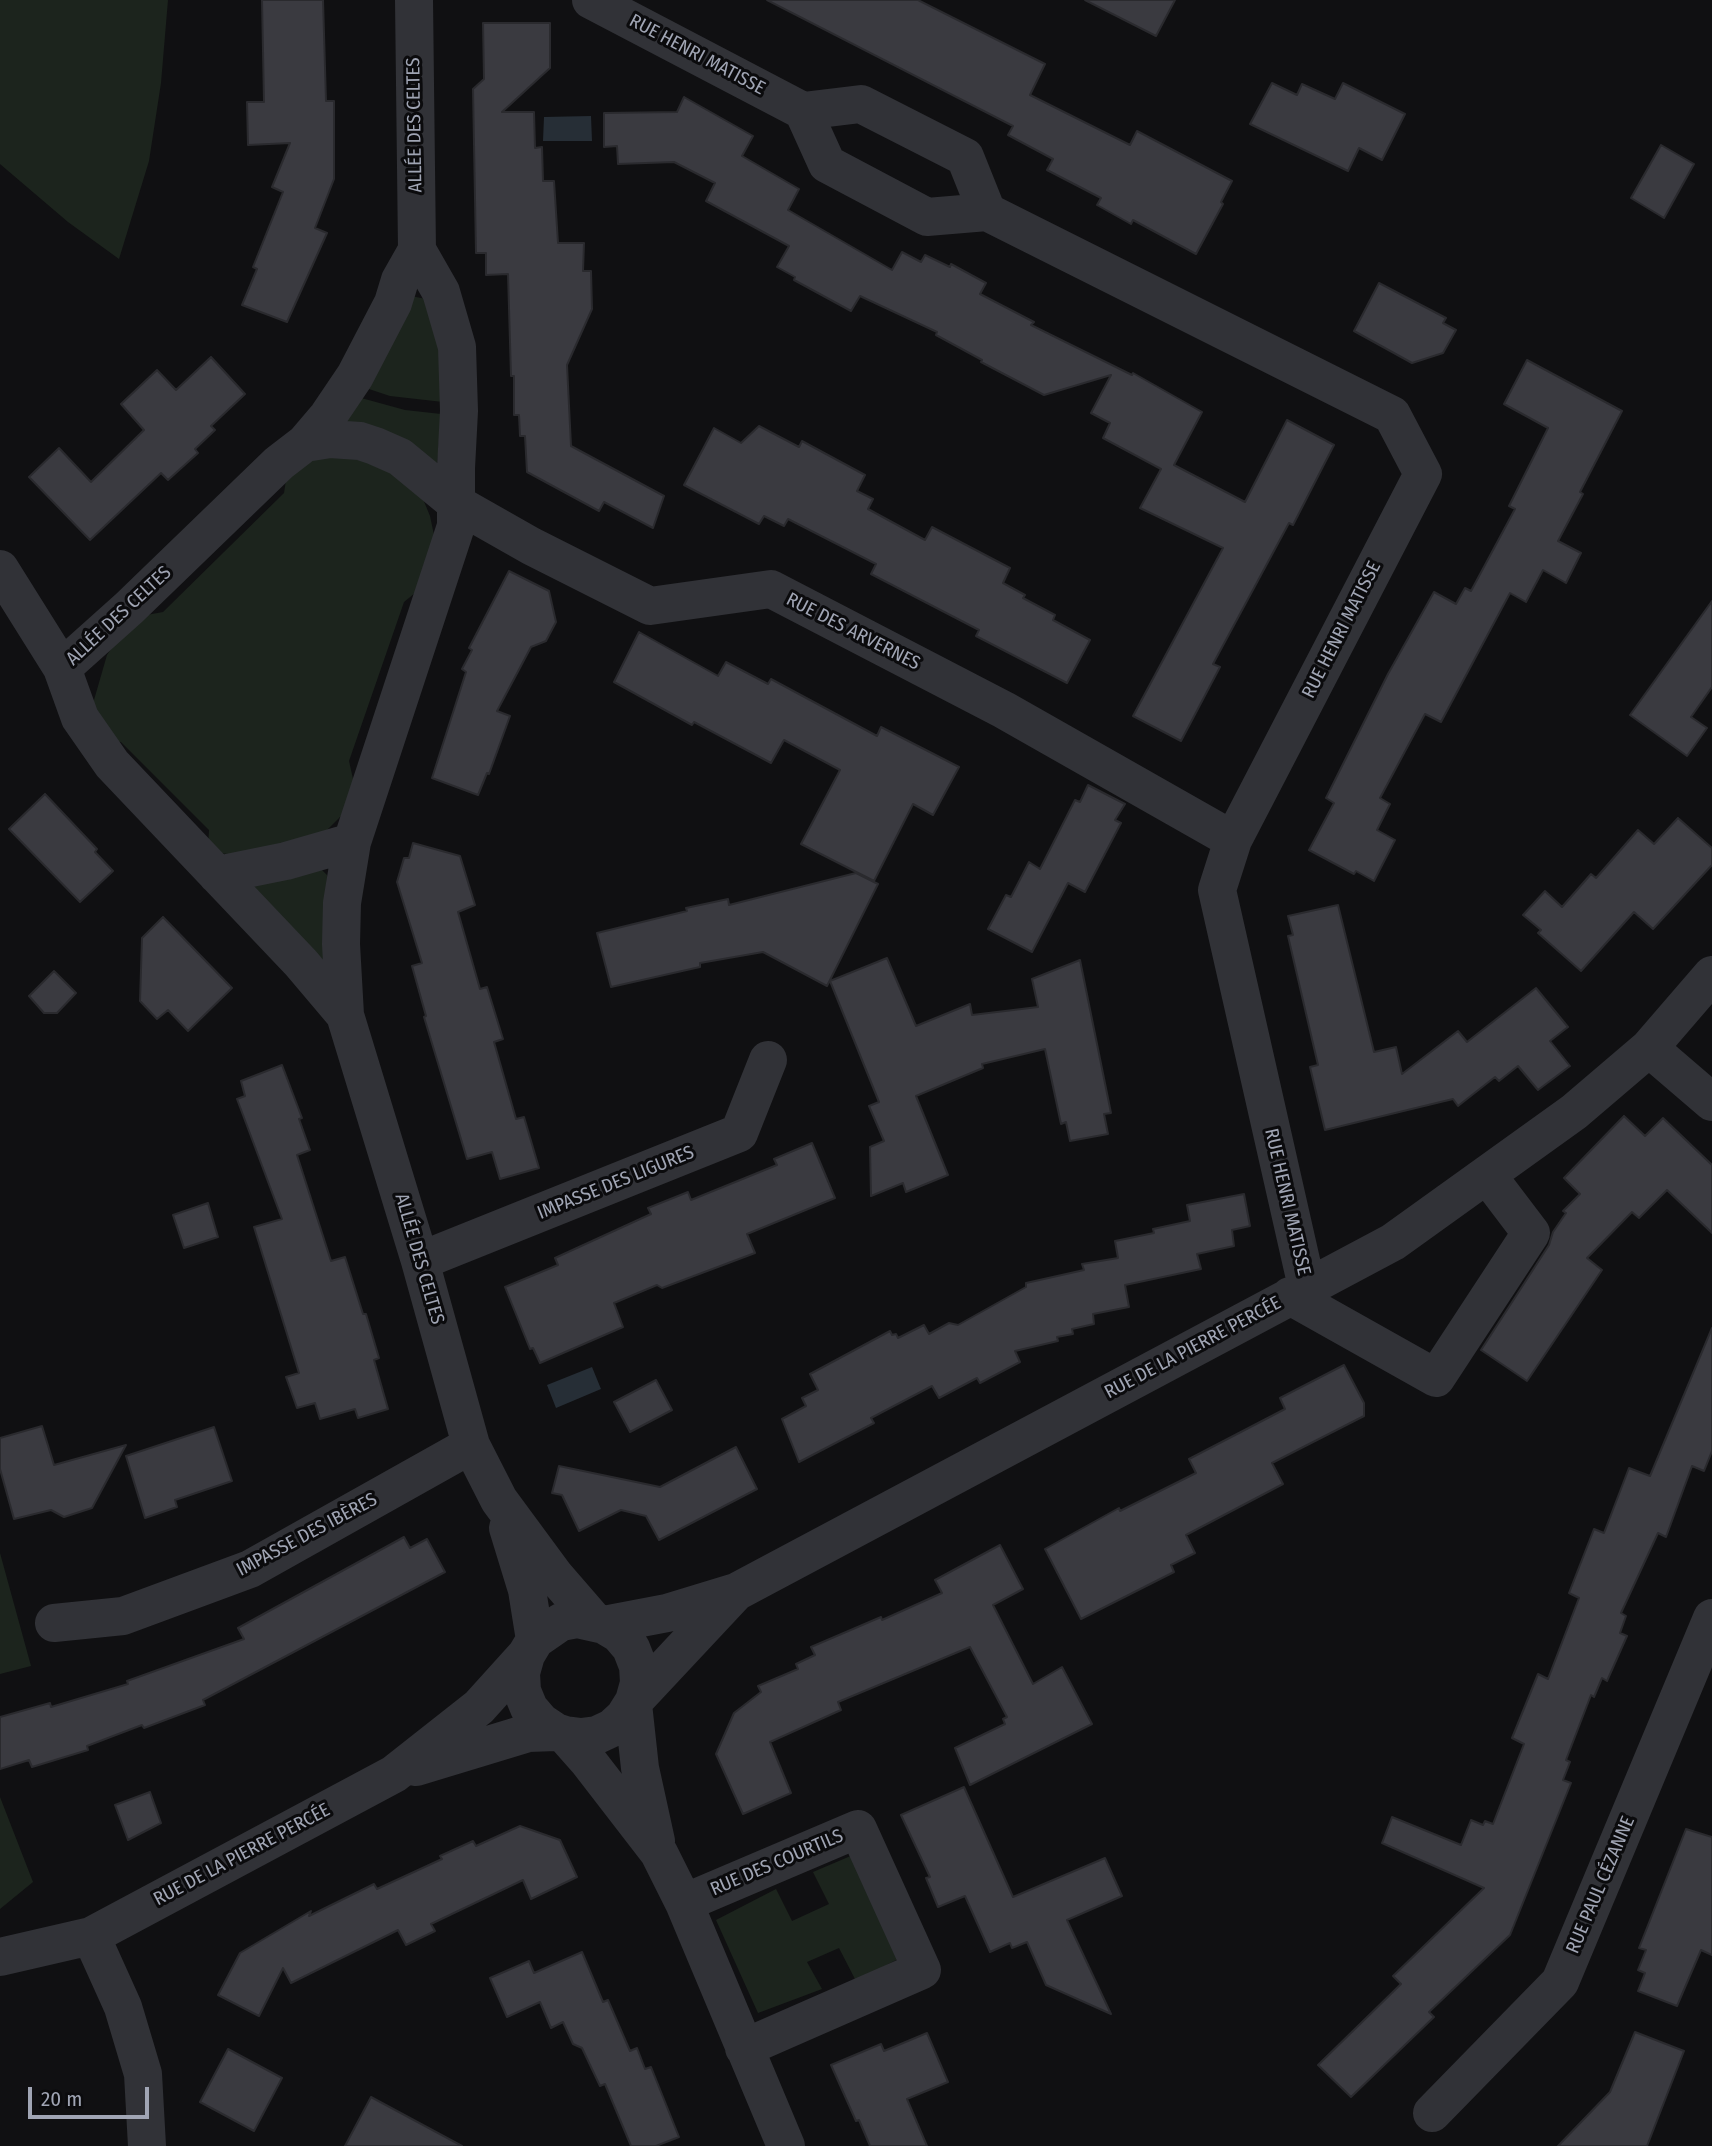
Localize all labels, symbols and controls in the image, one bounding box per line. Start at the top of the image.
street label: RUE HENRI MATISSE [625,10,769,100]
street label: ALLÉE DES CELTES [402,57,428,193]
street label: RUE HENRI MATISSE [1298,558,1386,702]
street label: ALLÉE DES CELTES [62,562,176,670]
street label: RUE DES ARVERNES [782,588,924,676]
street label: RUE HENRI MATISSE [1259,1126,1315,1278]
street label: IMPASSE DES LIGURES [534,1141,698,1225]
street label: ALLÉE DES CELTES [389,1191,449,1327]
street label: RUE DE LA PIERRE PERCÉE [1101,1292,1285,1404]
street label: IMPASSE DES IBÈRES [233,1488,381,1582]
street label: RUE DE LA PIERRE PERCÉE [150,1799,334,1911]
street label: RUE PAUL CÉZANNE [1562,1813,1640,1957]
street label: RUE DES COURTILS [707,1825,847,1901]
scale bar [32,2072,152,2116]
text: 20 m [41,2086,82,2112]

